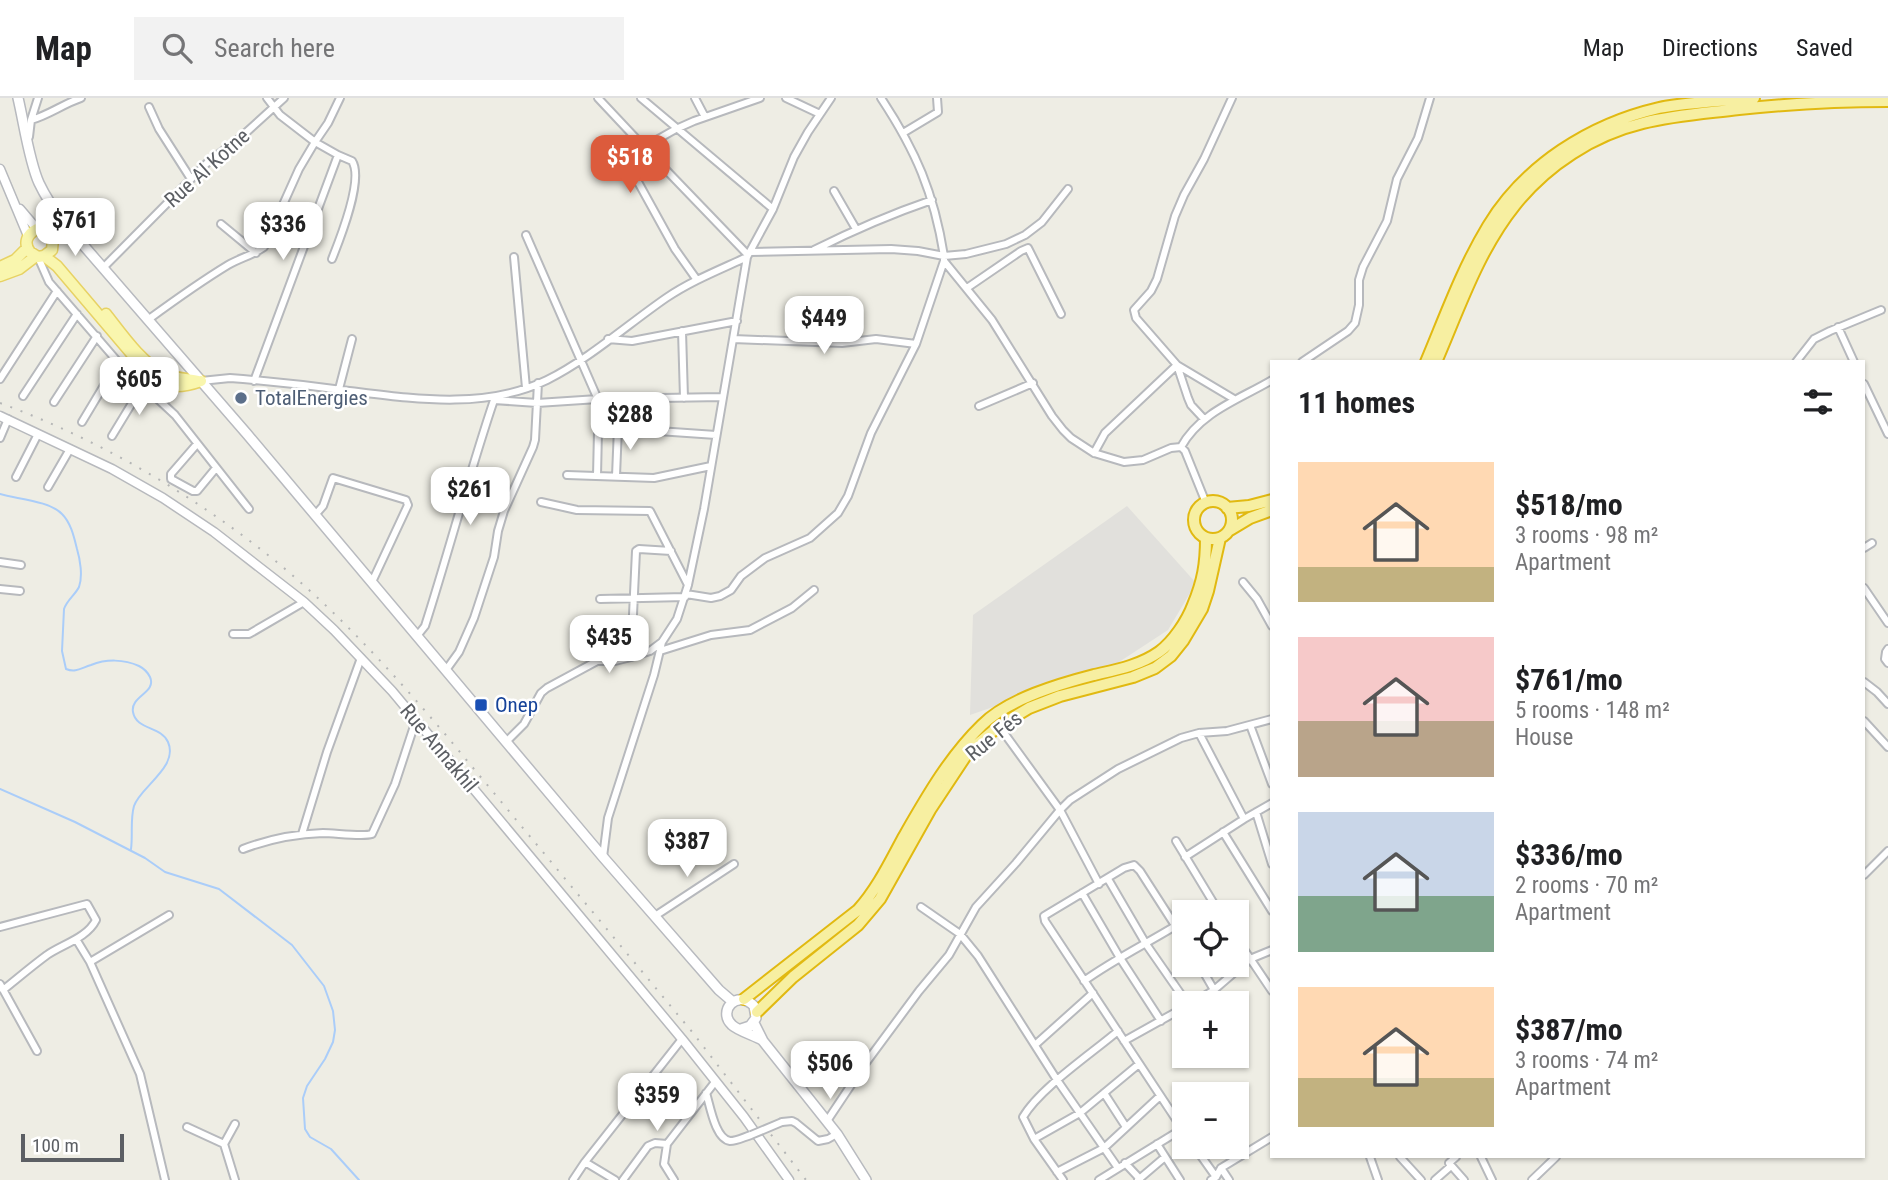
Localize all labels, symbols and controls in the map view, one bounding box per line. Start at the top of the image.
search box [134,17,624,80]
text: Map [35,29,92,68]
icon: search [158,29,196,67]
text: Search here [214,33,335,63]
text: Map [1583,34,1624,62]
text: Directions [1662,34,1758,62]
text: Saved [1796,34,1853,62]
street label: Rue Al Kotne [160,124,254,212]
pin: $518 [589,136,671,195]
text: $518 [607,144,653,171]
pin: $761 [34,198,116,258]
pin: $336 [242,202,324,262]
text: $761 [52,207,98,234]
text: $336 [260,211,306,238]
pin: $449 [783,296,865,356]
text: $449 [801,305,847,332]
pin: $605 [98,358,180,417]
text: $605 [116,366,162,393]
icon: filters [1799,383,1837,421]
text: 11 homes [1298,385,1415,420]
place label: TotalEnergies [255,386,368,410]
marker: TotalEnergies [233,390,249,406]
pin: $288 [589,392,671,452]
text: $288 [607,401,653,428]
pin: $261 [429,468,511,527]
text: $261 [447,476,493,503]
text: $518/mo [1515,487,1623,522]
icon: home [1354,490,1438,574]
text: 3 rooms · 98 m² [1515,522,1658,549]
text: Apartment [1515,549,1611,576]
pin: $435 [568,616,650,675]
text: $435 [586,624,632,651]
text: $761/mo [1515,662,1623,697]
icon: home [1354,665,1438,749]
place label: Onep [495,693,538,717]
marker: Onep [473,697,489,713]
text: 5 rooms · 148 m² [1515,697,1670,724]
street label: Rue Annakhil [395,699,483,797]
street label: Rue Fés [961,706,1027,766]
text: House [1515,724,1573,751]
pin: $387 [646,820,728,879]
text: $387 [664,828,710,855]
text: $336/mo [1515,837,1623,872]
icon: home [1354,840,1438,924]
text: 2 rooms · 70 m² [1515,872,1658,899]
text: Apartment [1515,899,1611,926]
map controls [1172,900,1249,1159]
button: locate [1172,900,1249,977]
button: + [1172,991,1249,1068]
text: $387/mo [1515,1012,1623,1047]
icon: home [1354,1015,1438,1099]
pin: $506 [789,1042,871,1101]
text: 3 rooms · 74 m² [1515,1047,1658,1074]
text: $506 [807,1050,853,1077]
pin: $359 [616,1074,698,1133]
text: Apartment [1515,1074,1611,1101]
text: $359 [634,1082,680,1109]
button: − [1172,1082,1249,1159]
scale bar [21,1131,124,1163]
text: 100 m [32,1134,79,1157]

